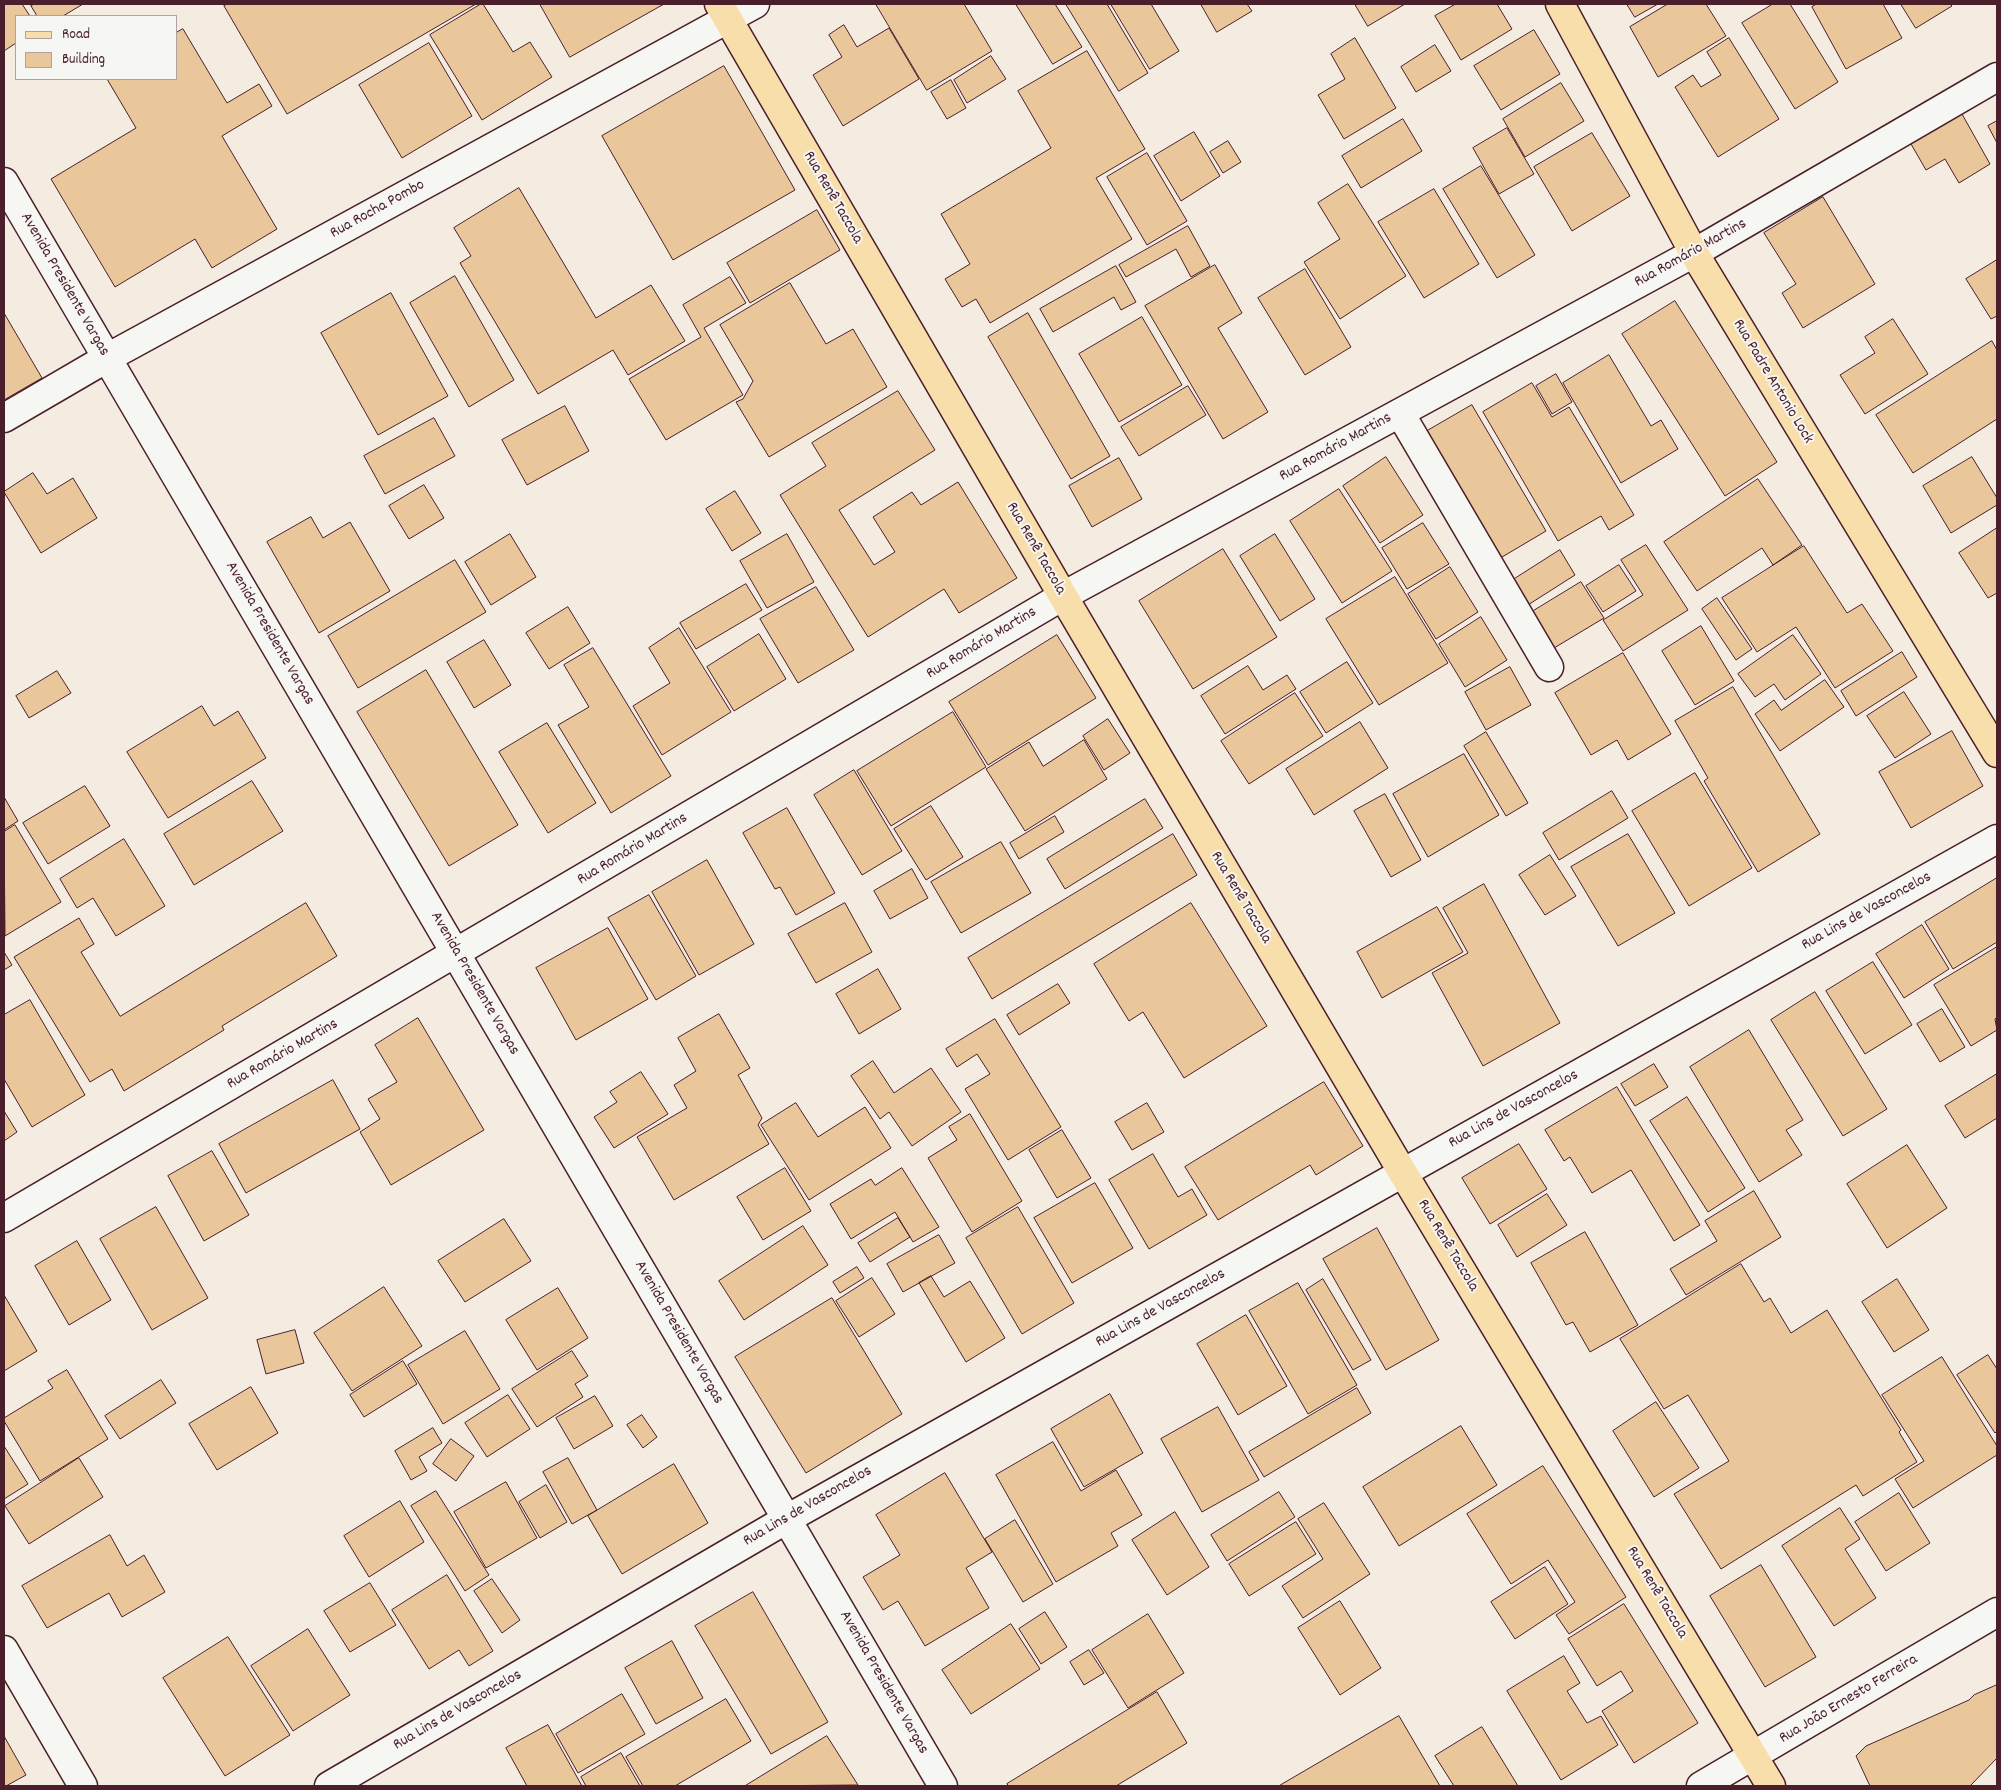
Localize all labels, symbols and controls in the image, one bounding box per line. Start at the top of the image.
legend [15,15,178,80]
text: Road [62,24,90,46]
text: Building [62,49,105,71]
street label: Rua Renê Taccola [798,148,866,248]
street label: Rua Rocha Pombo [327,176,429,244]
street label: Avenida Presidente Vargas [15,210,113,360]
street label: Rua Romário Martins [1632,215,1750,293]
street label: Rua Padre Antonio Lock [1727,316,1817,448]
street label: Rua Romário Martins [1277,409,1395,487]
street label: Rua Renê Taccola [1001,499,1069,599]
street label: Avenida Presidente Vargas [220,559,318,709]
street label: Rua Romário Martins [923,604,1041,684]
street label: Rua Romário Martins [574,810,692,890]
street label: Rua Renê Taccola [1205,849,1275,947]
street label: Rua Lins de Vasconcelos [1799,868,1935,956]
street label: Avenida Presidente Vargas [425,909,523,1059]
street label: Rua Romário Martins [224,1015,342,1095]
street label: Rua Lins de Vasconcelos [1446,1066,1582,1154]
street label: Rua Renê Taccola [1412,1197,1482,1295]
street label: Avenida Presidente Vargas [629,1258,727,1408]
street label: Rua Lins de Vasconcelos [1093,1265,1229,1353]
street label: Rua Lins de Vasconcelos [740,1462,876,1552]
street label: Rua Renê Taccola [1621,1544,1691,1642]
street label: Avenida Presidente Vargas [834,1608,932,1758]
street label: Rua João Ernesto Ferreira [1776,1651,1922,1749]
street label: Rua Lins de Vasconcelos [390,1666,526,1756]

